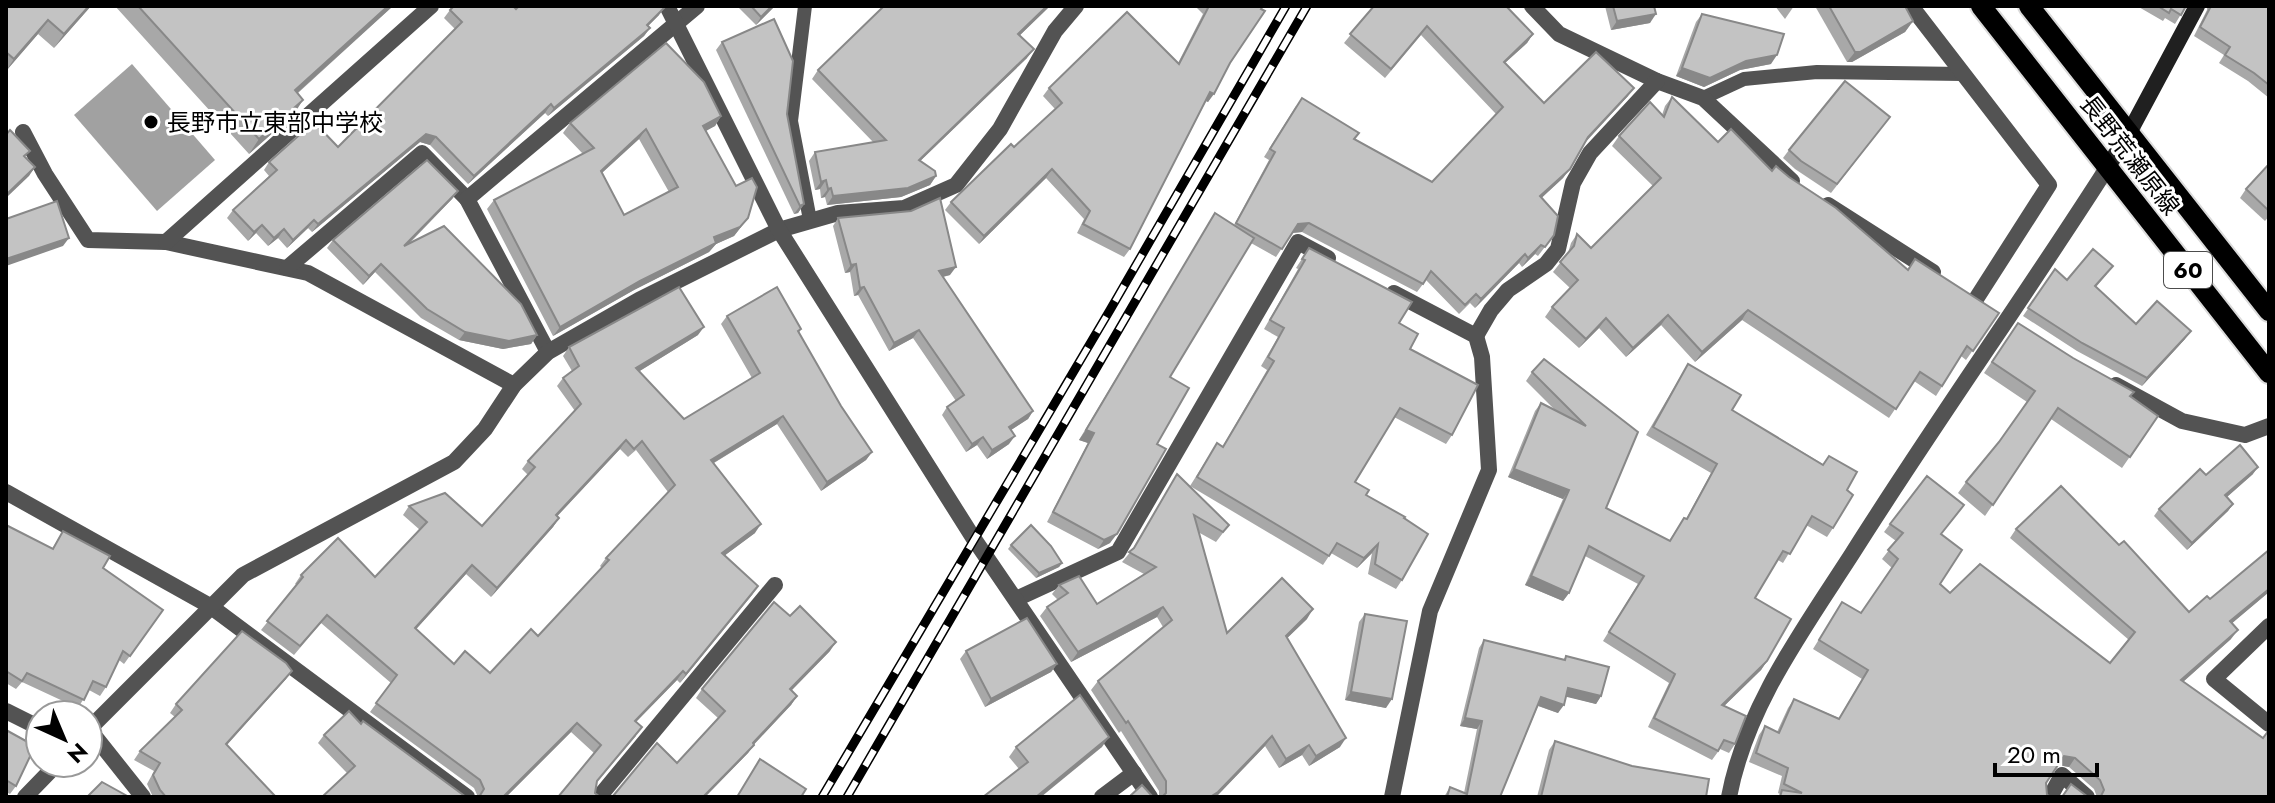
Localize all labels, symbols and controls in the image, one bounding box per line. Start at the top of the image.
street label: 長野荒瀬原線 [2072,87,2188,223]
place label: 長野市立東部中学校 [167,105,383,140]
marker: 長野市立東部中学校 [142,113,160,131]
road number: 60 [2164,252,2212,288]
north arrow [24,699,104,779]
scale bar [1995,727,2097,777]
text: N [60,736,95,771]
text: 20 m [2007,737,2061,772]

